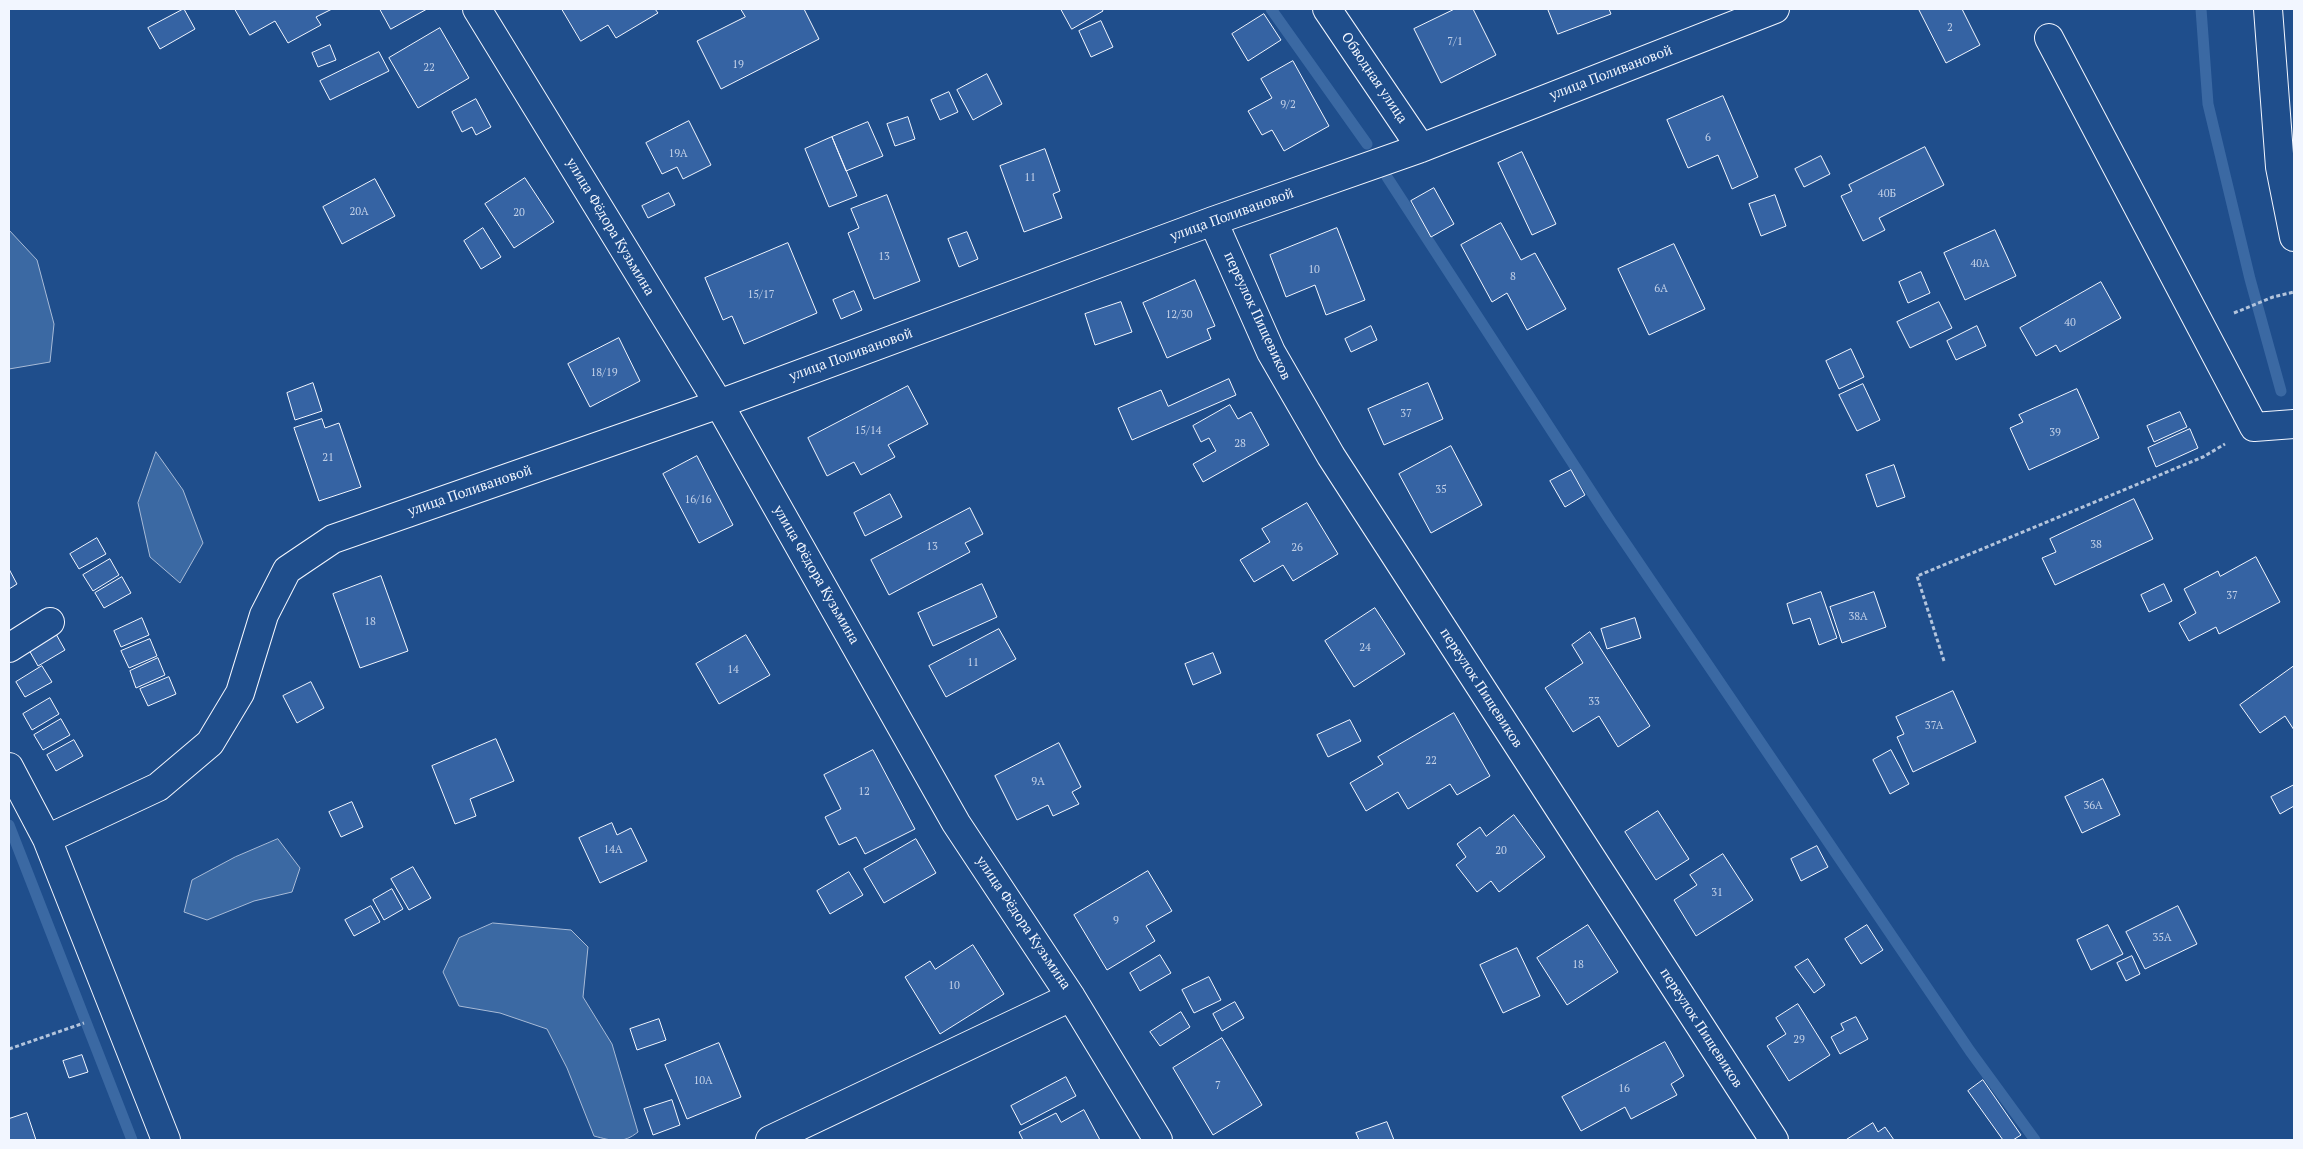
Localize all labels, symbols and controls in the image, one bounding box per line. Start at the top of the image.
house number: 2 [1947,21,1953,35]
street label: Обводная улица [1337,29,1411,127]
house number: 7/1 [1447,35,1463,49]
street label: улица Поливановой [1547,42,1675,104]
house number: 19 [732,58,744,72]
house number: 22 [423,61,435,75]
house number: 9/2 [1280,98,1296,112]
house number: 6 [1705,131,1711,145]
house number: 19А [668,147,688,161]
street label: улица Фёдора Кузьмина [562,155,658,299]
house number: 11 [1024,171,1036,185]
street label: улица Поливановой [1168,185,1296,245]
house number: 40Б [1878,187,1896,201]
house number: 20А [349,205,369,219]
house number: 20 [513,206,525,220]
street label: переулок Пищевиков [1220,249,1294,383]
house number: 13 [878,250,890,264]
house number: 40А [1970,257,1990,271]
house number: 10 [1308,263,1320,277]
house number: 8 [1510,270,1516,284]
house number: 6А [1654,282,1668,296]
house number: 15/17 [747,288,775,302]
house number: 12/30 [1165,308,1193,322]
house number: 40 [2064,316,2076,330]
street label: улица Поливановой [787,325,915,385]
house number: 18/19 [590,366,618,380]
house number: 37 [1400,407,1412,421]
house number: 15/14 [854,424,882,438]
house number: 39 [2049,426,2061,440]
house number: 28 [1234,437,1246,451]
house number: 21 [322,451,334,465]
street label: улица Поливановой [406,462,534,520]
house number: 35 [1435,483,1447,497]
house number: 16/16 [684,493,712,507]
street label: улица Фёдора Кузьмина [769,503,863,647]
house number: 38 [2090,538,2102,552]
house number: 13 [926,540,938,554]
house number: 26 [1291,541,1303,555]
house number: 37 [2226,589,2238,603]
house number: 38А [1848,610,1868,624]
house number: 18 [364,615,376,629]
street label: переулок Пищевиков [1436,625,1526,751]
house number: 24 [1359,641,1371,655]
house number: 11 [967,656,979,670]
house number: 14 [727,663,739,677]
house number: 33 [1588,695,1600,709]
house number: 37А [1925,719,1943,733]
house number: 22 [1425,754,1437,768]
house number: 9А [1031,775,1045,789]
house number: 12 [858,785,870,799]
house number: 36А [2083,799,2103,813]
house number: 14А [603,843,623,857]
house number: 20 [1495,844,1507,858]
street label: улица Фёдора Кузьмина [972,853,1074,993]
house number: 31 [1711,886,1723,900]
house number: 9 [1113,914,1119,928]
house number: 35А [2152,931,2172,945]
house number: 18 [1572,958,1584,972]
street label: переулок Пищевиков [1656,965,1746,1091]
house number: 10 [948,979,960,993]
house number: 29 [1793,1033,1805,1047]
house number: 10А [693,1074,713,1088]
house number: 7 [1215,1079,1221,1093]
house number: 16 [1618,1082,1630,1096]

